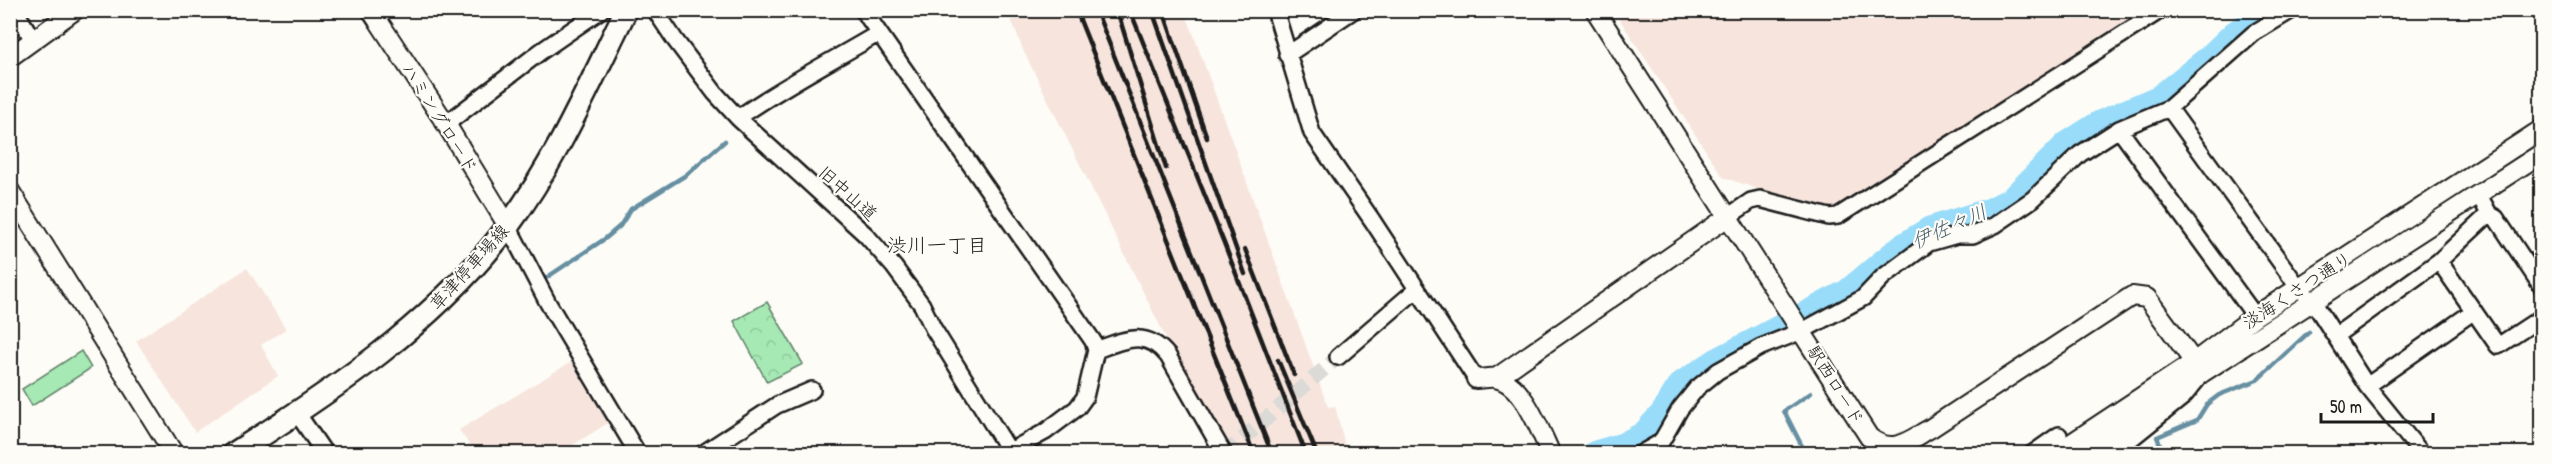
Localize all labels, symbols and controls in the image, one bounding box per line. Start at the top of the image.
street label: ハミングロード [396,58,484,178]
street label: 旧中山道 [813,160,883,226]
water label: 伊佐々川 [1907,197,1991,255]
street label: 草津停車場線 [424,219,514,315]
district label: 渋川一丁目 [887,231,987,258]
street label: 淡海くさつ通り [2237,245,2357,335]
street label: 駅西ロード [1802,340,1870,430]
scale bar [2321,386,2434,424]
text: 50 m [2330,394,2362,419]

